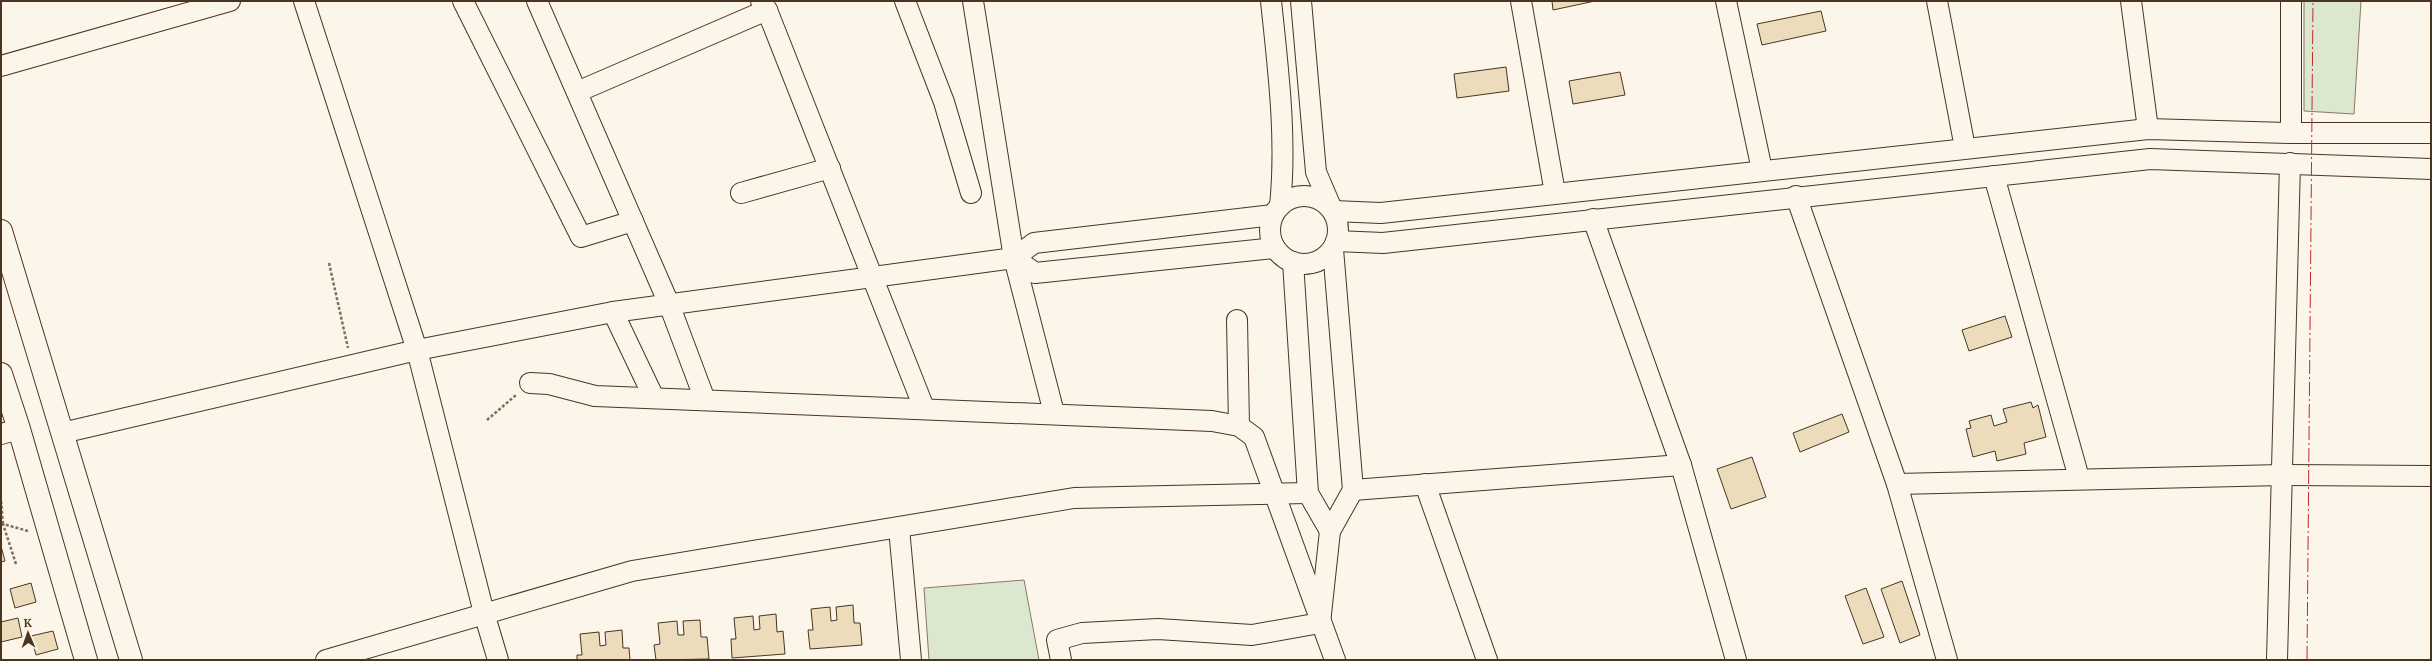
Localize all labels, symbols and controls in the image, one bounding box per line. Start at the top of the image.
north arrow [8,613,48,653]
text: K [23,616,33,630]

